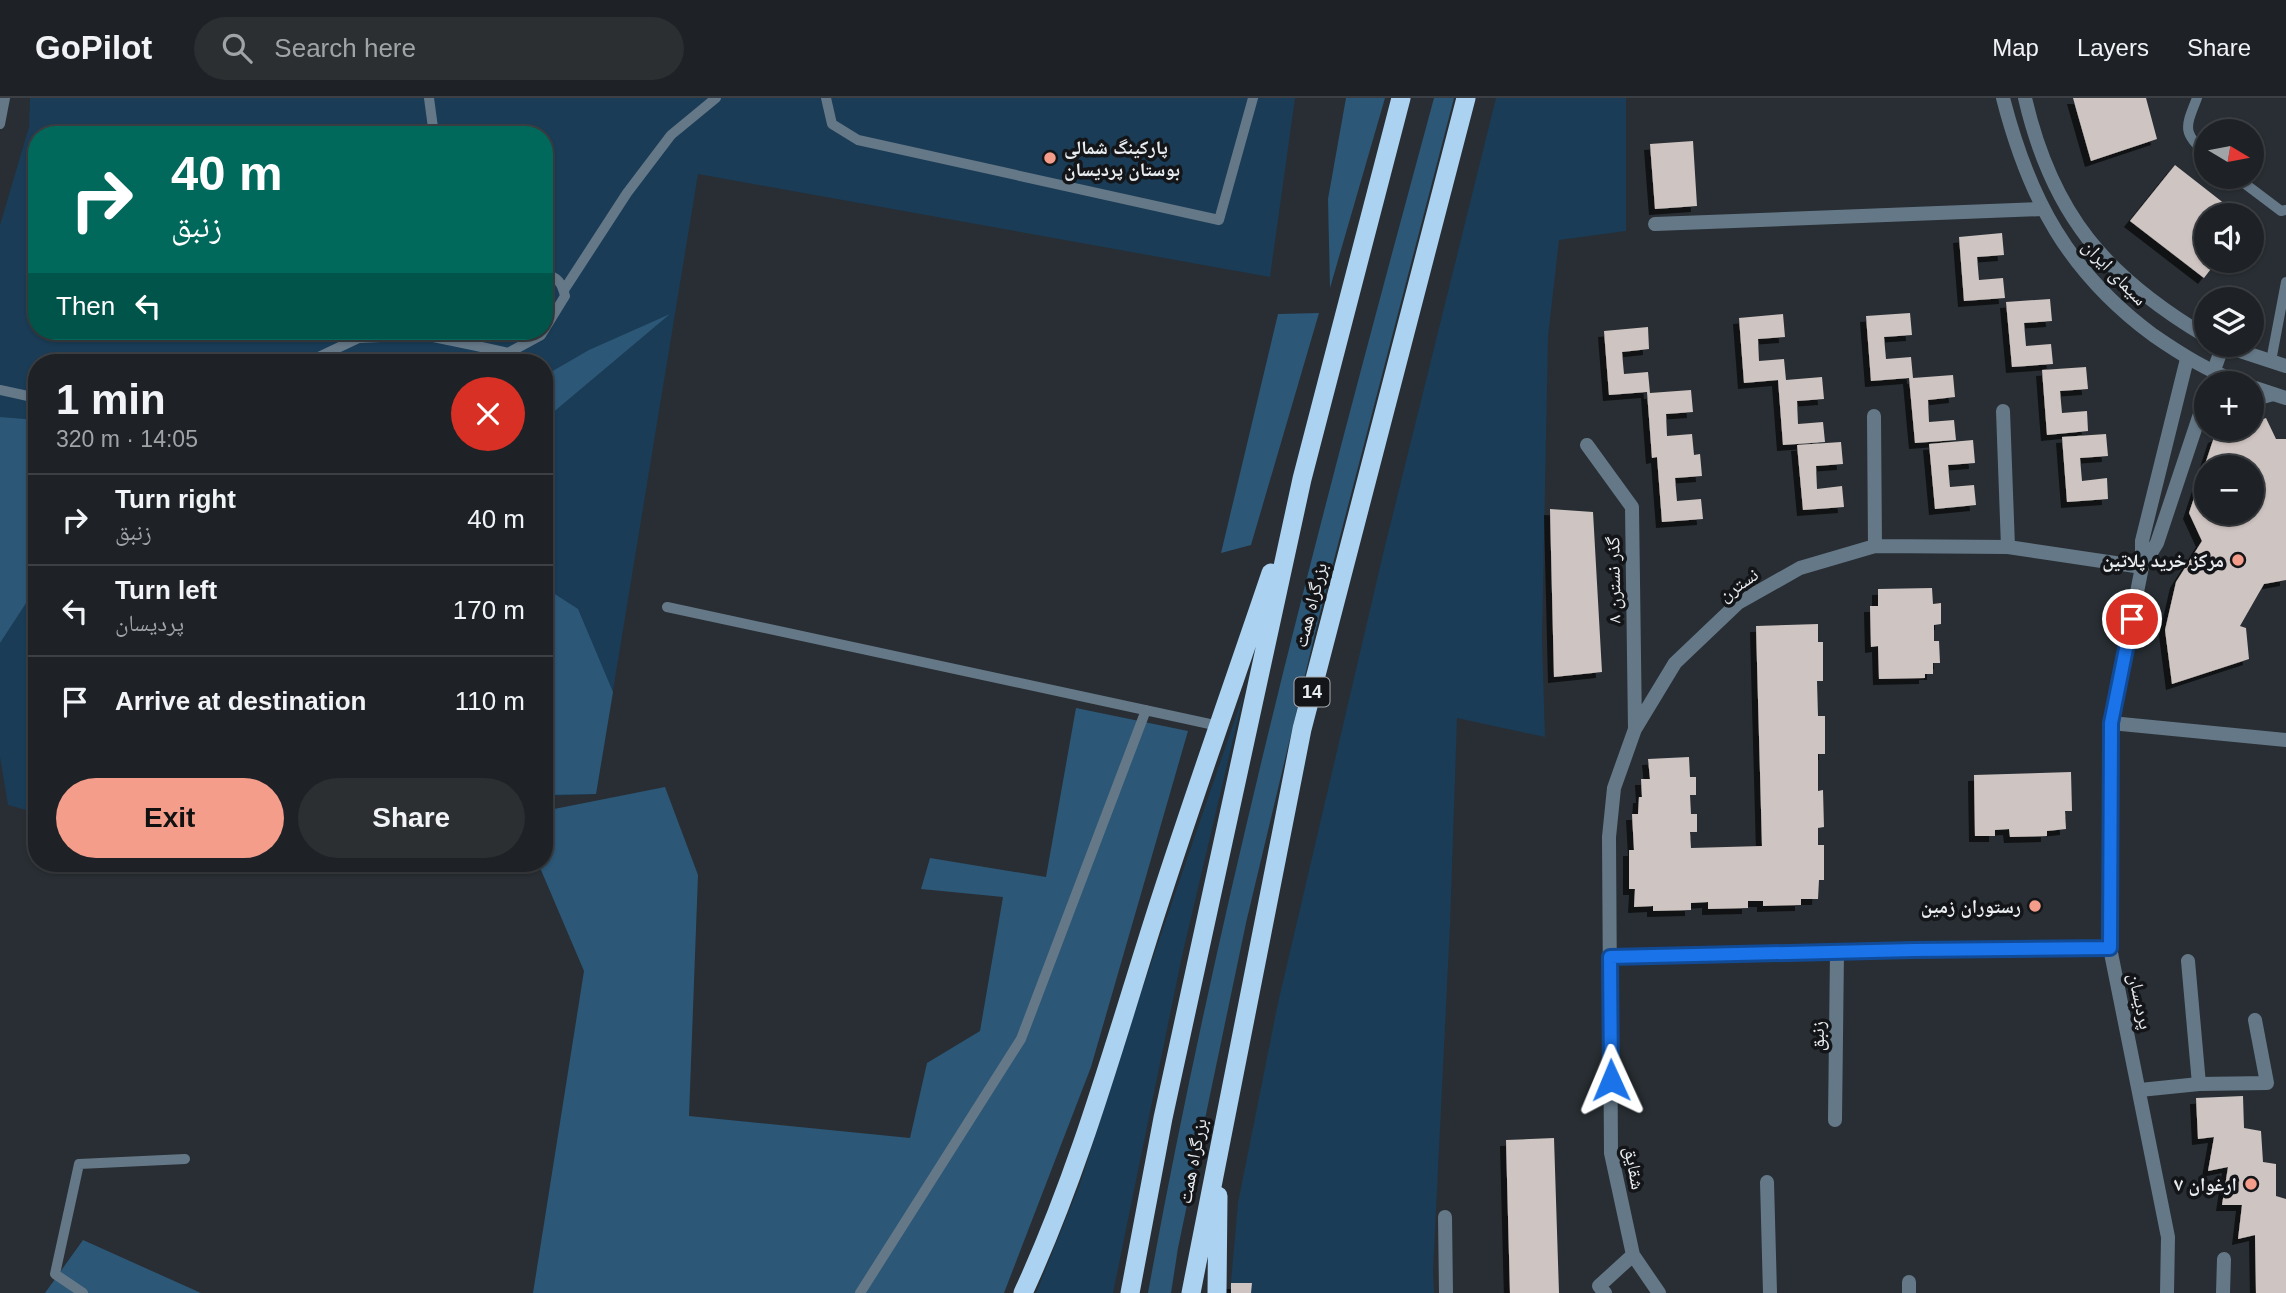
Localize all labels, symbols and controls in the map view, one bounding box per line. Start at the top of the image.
search box [194,17,684,80]
text: GoPilot [35,29,152,66]
icon: search [218,29,256,67]
text: Search here [274,33,416,63]
text: Map [1992,34,2039,61]
text: Layers [2077,34,2149,61]
text: Share [2187,34,2251,61]
north arrow [2194,119,2264,189]
map controls [2194,119,2264,525]
place label: پارکینگ شمالی بوستان پردیسان [1064,137,1180,181]
text: 40 m [171,146,283,200]
marker: پارکینگ شمالی بوستان پردیسان [1042,150,1058,166]
icon: right [56,154,147,245]
button: sound [2194,203,2264,273]
text: زنبق [171,208,222,244]
street label: سیمای ایران [2077,235,2151,310]
icon: left [129,287,167,325]
button: layers [2194,287,2264,357]
text: Then [56,291,115,321]
button: + [2194,371,2264,441]
text: 1 min [56,376,166,423]
button: close [451,377,525,451]
text: 320 m · 14:05 [56,426,198,452]
button: − [2194,455,2264,525]
text: Turn right [115,484,236,514]
icon: right [56,501,94,539]
text: 40 m [467,504,525,534]
text: زنبق [115,519,152,545]
street label: گذر نسترن ۸ [1602,536,1626,624]
place label: مرکز خرید پلاتین [2102,550,2224,572]
marker: مرکز خرید پلاتین [2230,552,2246,568]
street label: بزرگراه همت [1290,561,1332,650]
street label: نسترن [1714,564,1763,606]
text: Turn left [115,575,217,605]
pin [2102,589,2162,649]
icon: left [56,592,94,630]
text: 170 m [453,595,525,625]
icon: arrive [2113,600,2151,638]
text: پردیسان [115,610,184,636]
road number: 14 [1294,678,1330,706]
icon: arrive [56,683,94,721]
text: Arrive at destination [115,686,366,716]
text: 110 m [455,686,525,716]
button: Exit [56,778,284,858]
button: Share [298,778,525,858]
place label: رستوران زمین [1921,896,2021,918]
marker: رستوران زمین [2027,898,2043,914]
street label: پردیسان [2123,971,2157,1031]
street label: زنبق [1807,1021,1829,1051]
position arrow [1574,1043,1648,1117]
street label: بزرگراه همت [1174,1117,1212,1206]
street label: شقایق [1619,1145,1649,1191]
place label: ارغوان ۷ [2174,1174,2237,1196]
marker: ارغوان ۷ [2243,1176,2259,1192]

